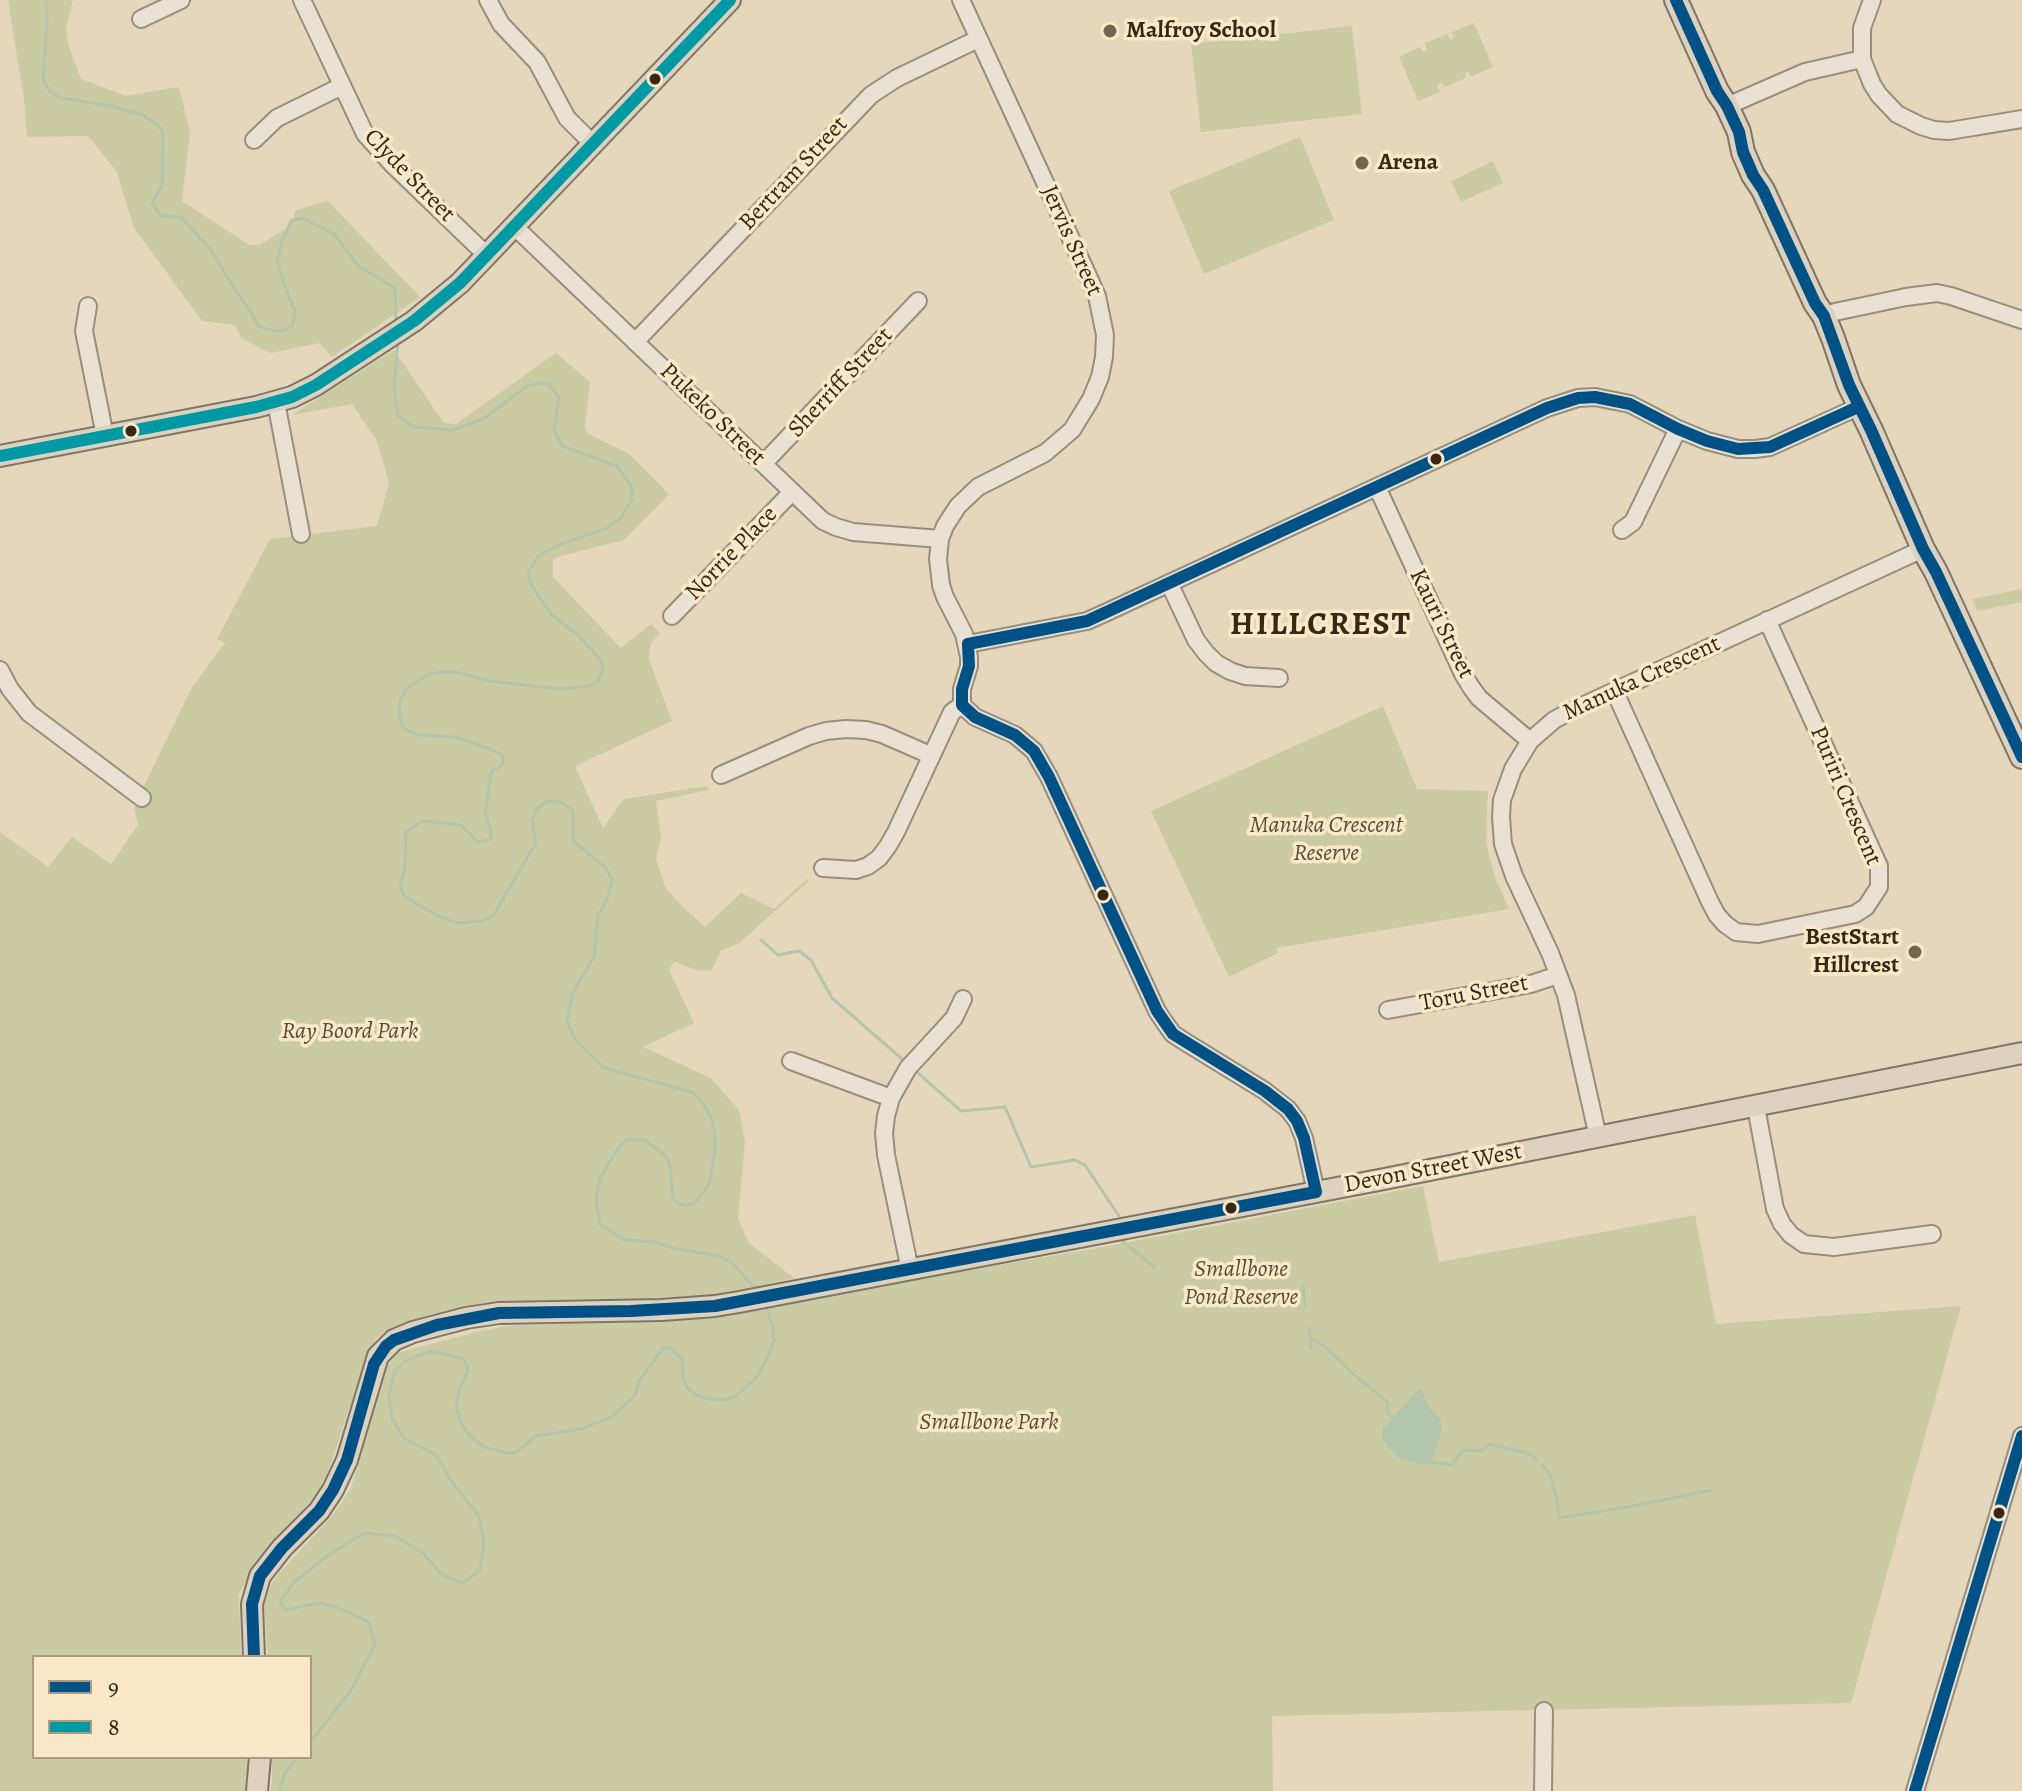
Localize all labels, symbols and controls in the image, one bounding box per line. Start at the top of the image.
place label: Malfroy School [1126,17,1276,45]
marker: Malfroy School [1101,22,1119,40]
unlabelled marker [647,71,663,87]
street label: Bertram Street [734,111,854,237]
street label: Clyde Street [357,123,461,229]
place label: Arena [1378,149,1438,177]
marker: Arena [1353,154,1371,172]
street label: Jervis Street [1034,181,1108,301]
street label: Sherriff Street [783,322,899,444]
street label: Pukeko Street [653,358,771,472]
unlabelled marker [123,423,139,439]
unlabelled marker [1428,451,1444,467]
street label: Norrie Place [680,501,784,607]
street label: Kauri Street [1402,564,1480,684]
district label: HILLCREST [1230,607,1412,645]
street label: Manuka Crescent [1559,630,1725,728]
street label: Puriri Crescent [1803,722,1887,870]
park label: Manuka Crescent Reserve [1249,812,1403,868]
unlabelled marker [1095,887,1111,903]
place label: BestStart Hillcrest [1805,924,1899,980]
marker: BestStart Hillcrest [1906,943,1924,961]
street label: Toru Street [1417,969,1531,1019]
park label: Ray Boord Park [282,1018,418,1046]
street label: Devon Street West [1342,1138,1524,1200]
unlabelled marker [1223,1200,1239,1216]
park label: Smallbone Pond Reserve [1184,1256,1298,1312]
park label: Smallbone Park [919,1409,1059,1437]
unlabelled marker [1991,1505,2007,1521]
legend [32,1655,312,1759]
text: 9 [108,1671,119,1703]
text: 8 [108,1711,120,1743]

